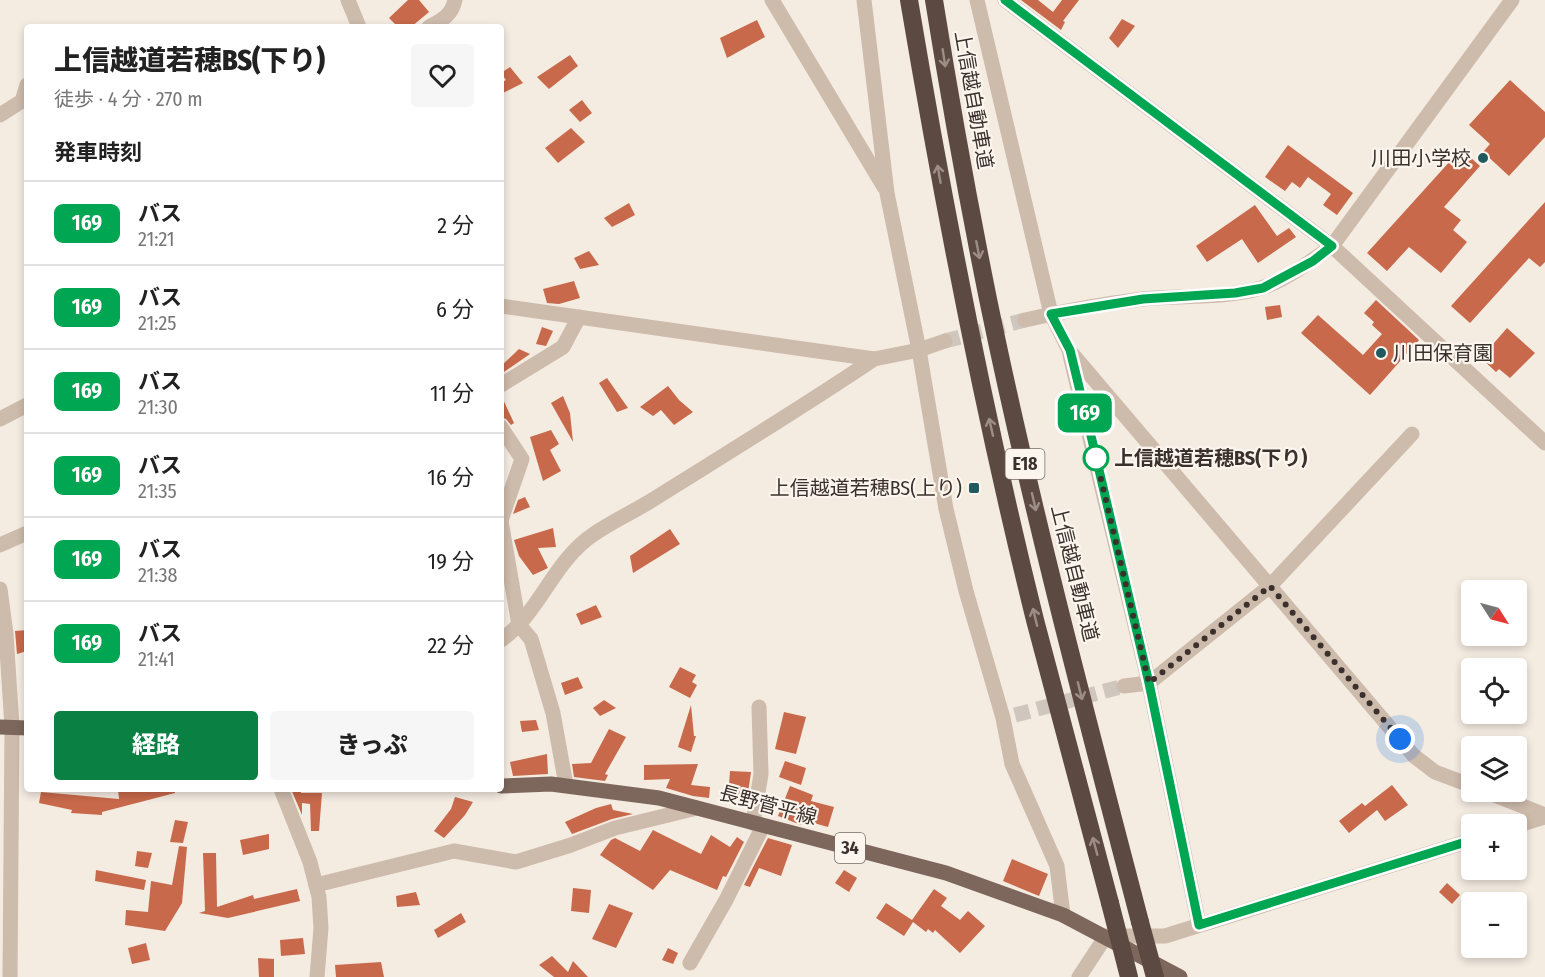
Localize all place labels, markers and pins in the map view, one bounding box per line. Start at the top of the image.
place label: 川田小学校 [1371,146,1471,170]
marker: 川田小学校 [1476,151,1490,165]
place label: 川田保育園 [1393,341,1493,365]
marker: 川田保育園 [1374,346,1388,360]
marker: 上信越道若穂BS(下り) [1083,445,1109,471]
place label: 上信越道若穂BS(下り) [1114,446,1307,470]
place label: 上信越道若穂BS(上り) [770,476,962,500]
marker: 上信越道若穂BS(上り) [967,481,981,495]

